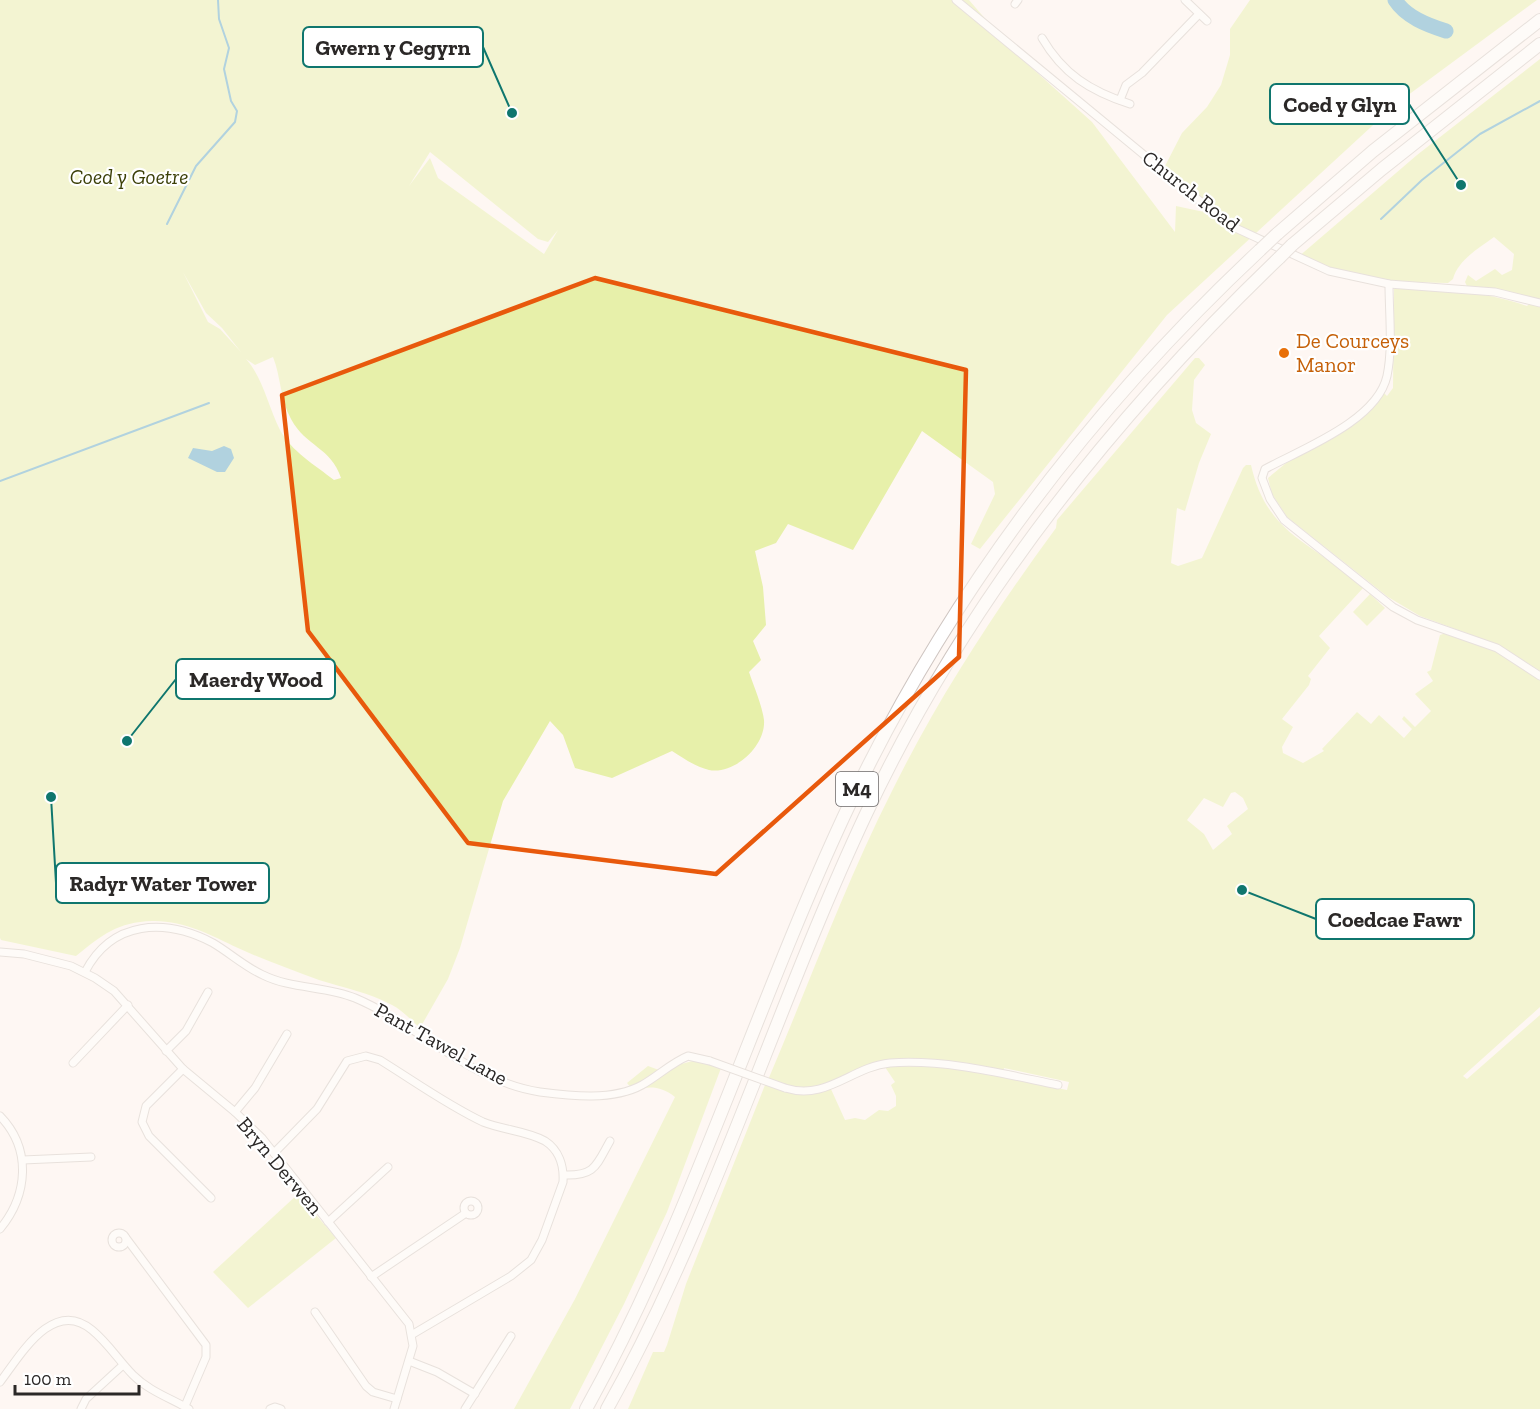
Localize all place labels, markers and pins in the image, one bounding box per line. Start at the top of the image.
callout: Gwern y Cegyrn [303,27,483,67]
callout: Coed y Glyn [1270,84,1409,124]
place label: De Courceys Manor [1296,328,1409,377]
marker: De Courceys Manor [1277,346,1291,360]
callout: Maerdy Wood [176,659,335,699]
callout: Radyr Water Tower [56,863,269,903]
callout: Coedcae Fawr [1316,899,1474,939]

